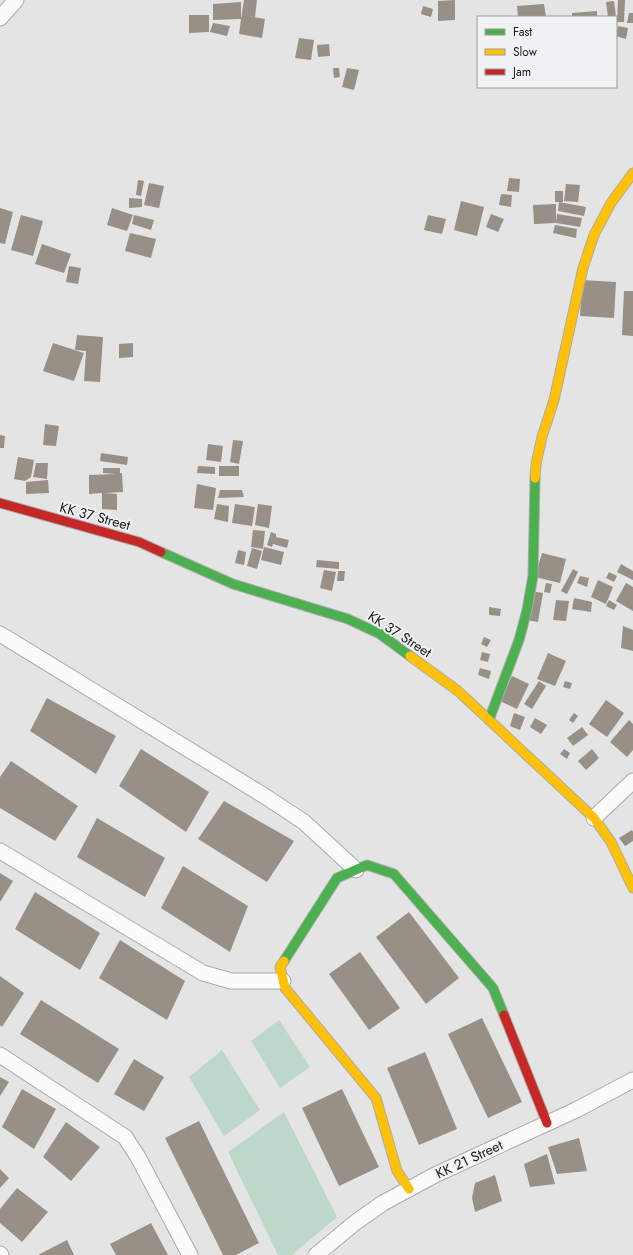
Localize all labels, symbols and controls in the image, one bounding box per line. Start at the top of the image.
legend [477,16,617,88]
text: Fast [513,23,532,41]
text: Slow [513,43,538,61]
text: Jam [511,63,531,81]
street label: KK 37 Street [57,497,133,535]
street label: KK 37 Street [364,606,436,662]
street label: KK 21 Street [432,1134,506,1183]

